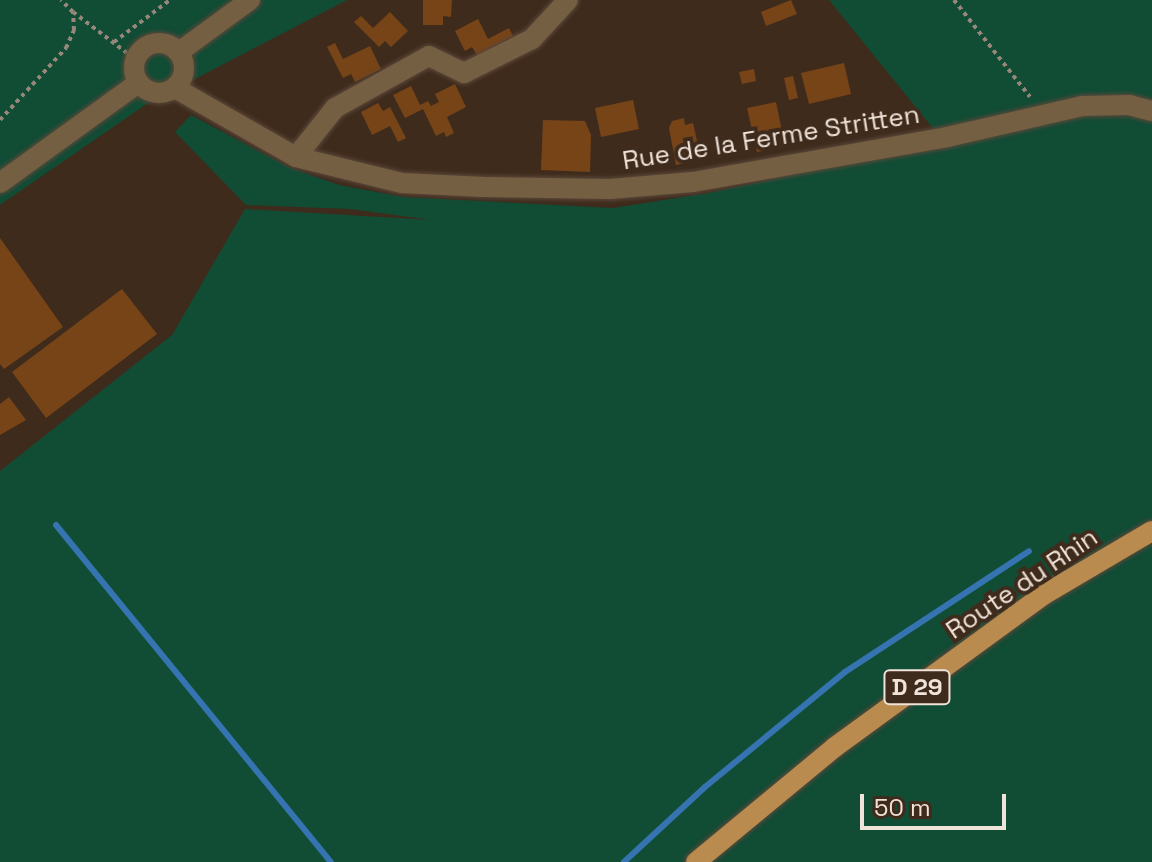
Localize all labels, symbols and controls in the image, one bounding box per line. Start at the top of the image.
street label: Rue de la Ferme Stritten [620,99,922,177]
street label: Route du Rhin [940,522,1104,646]
road number: D 29 [883,667,951,707]
scale bar [864,778,1010,828]
text: 50 m [874,792,931,823]

